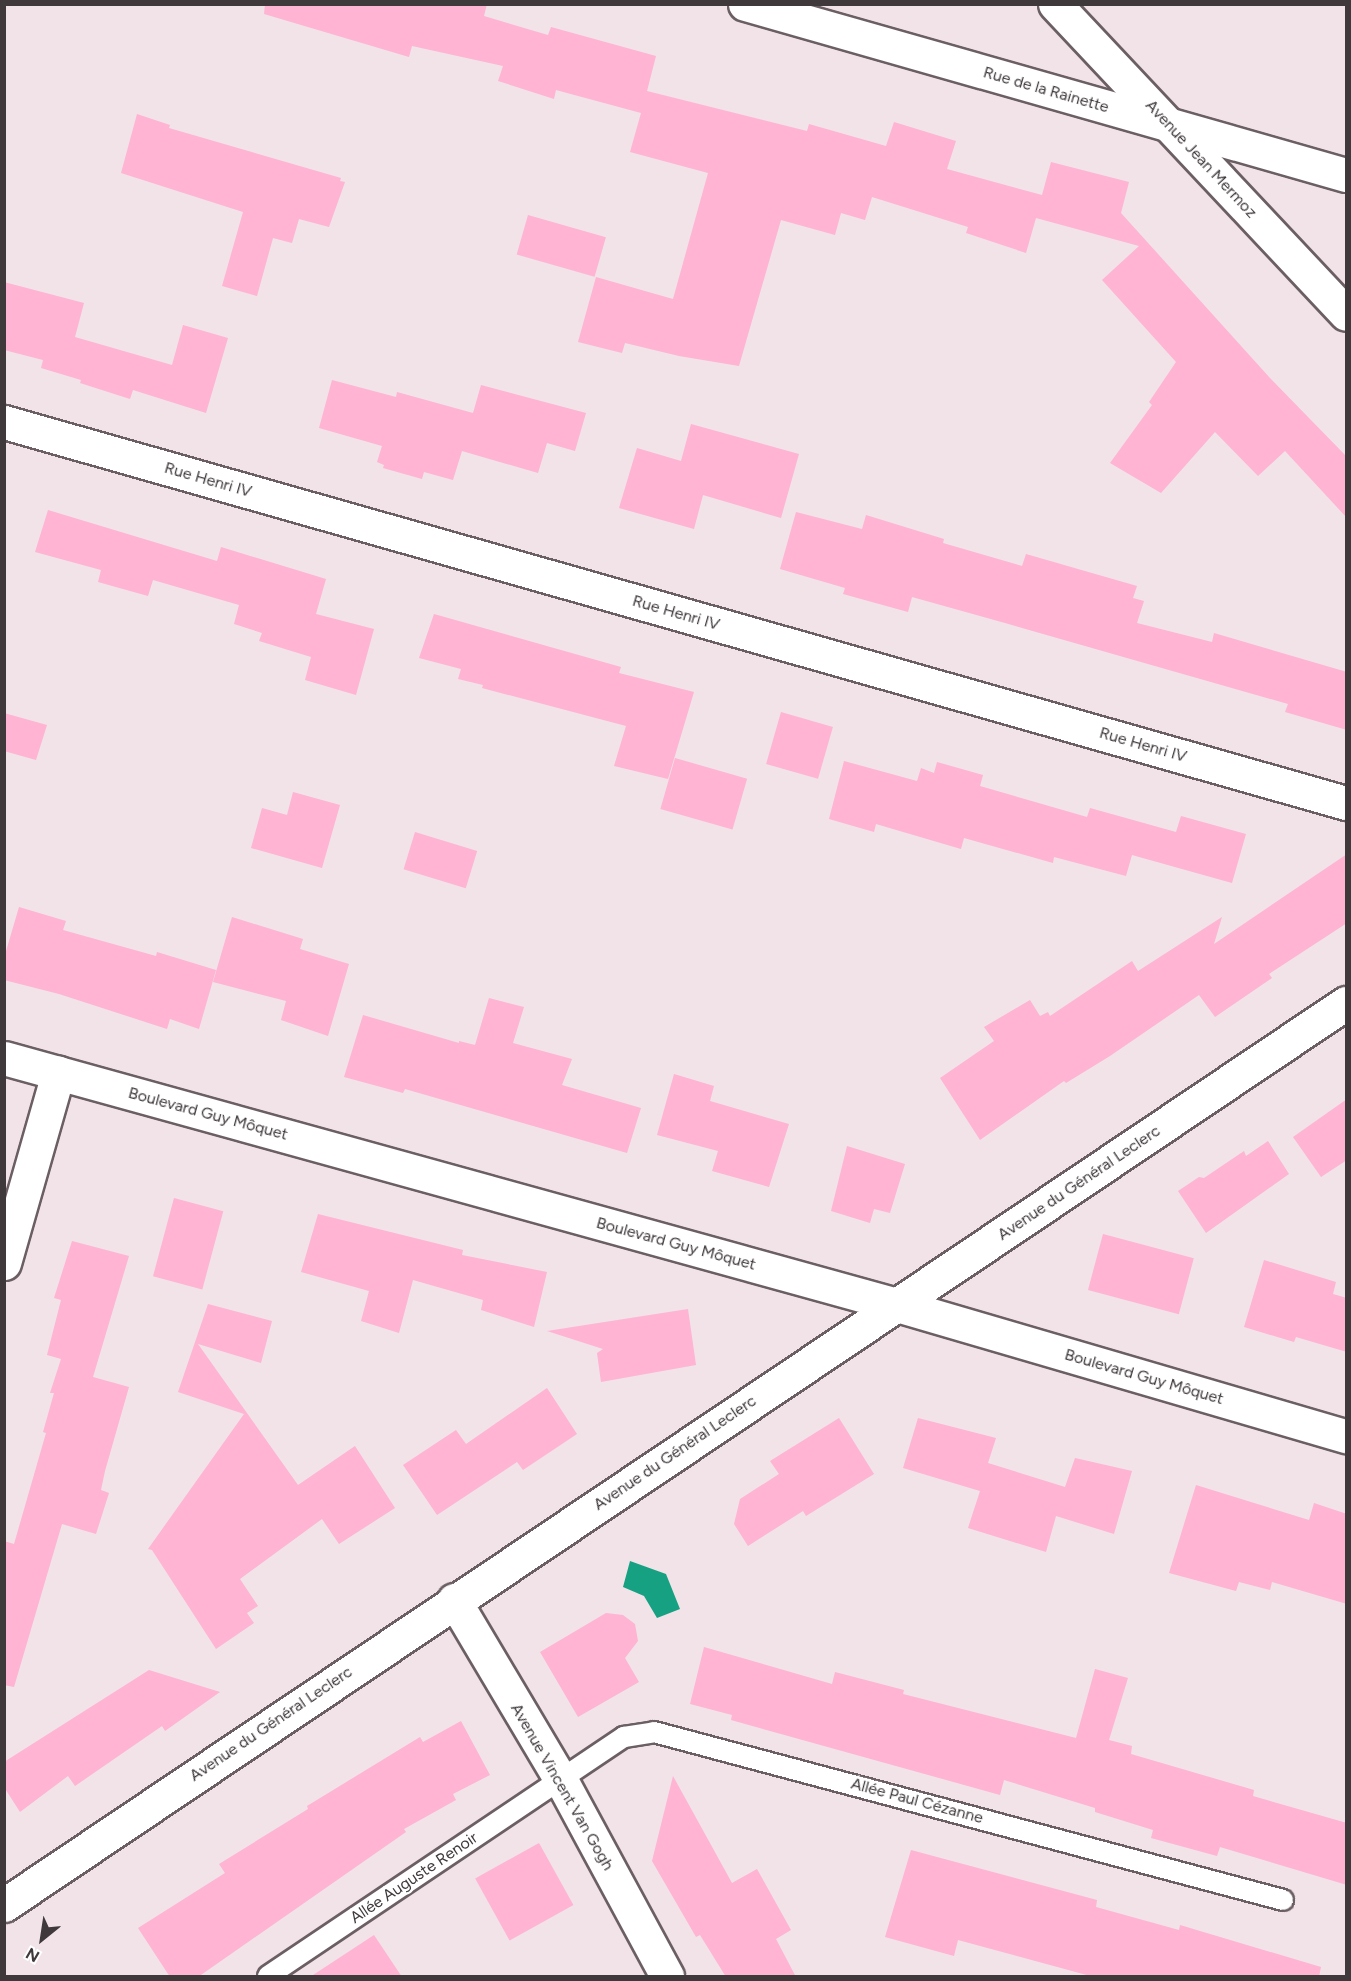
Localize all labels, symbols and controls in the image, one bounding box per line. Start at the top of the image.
street label: Rue de la Rainette [981,63,1111,117]
street label: Avenue Jean Mermoz [1141,96,1261,222]
street label: Rue Henri IV [162,458,254,502]
street label: Rue Henri IV [630,591,722,635]
street label: Rue Henri IV [1097,723,1189,767]
street label: Boulevard Guy Môquet [126,1083,290,1145]
street label: Avenue du Général Leclerc [994,1121,1164,1245]
street label: Boulevard Guy Môquet [594,1213,758,1275]
street label: Boulevard Guy Môquet [1062,1345,1226,1409]
street label: Avenue du Général Leclerc [590,1391,760,1515]
street label: Avenue du Général Leclerc [186,1662,356,1786]
street label: Avenue Vincent Van Gogh [506,1700,618,1874]
street label: Allée Paul Cézanne [849,1774,985,1828]
street label: Allée Auguste Renoir [347,1828,481,1928]
north arrow [12,1909,72,1969]
text: N [23,1944,43,1966]

